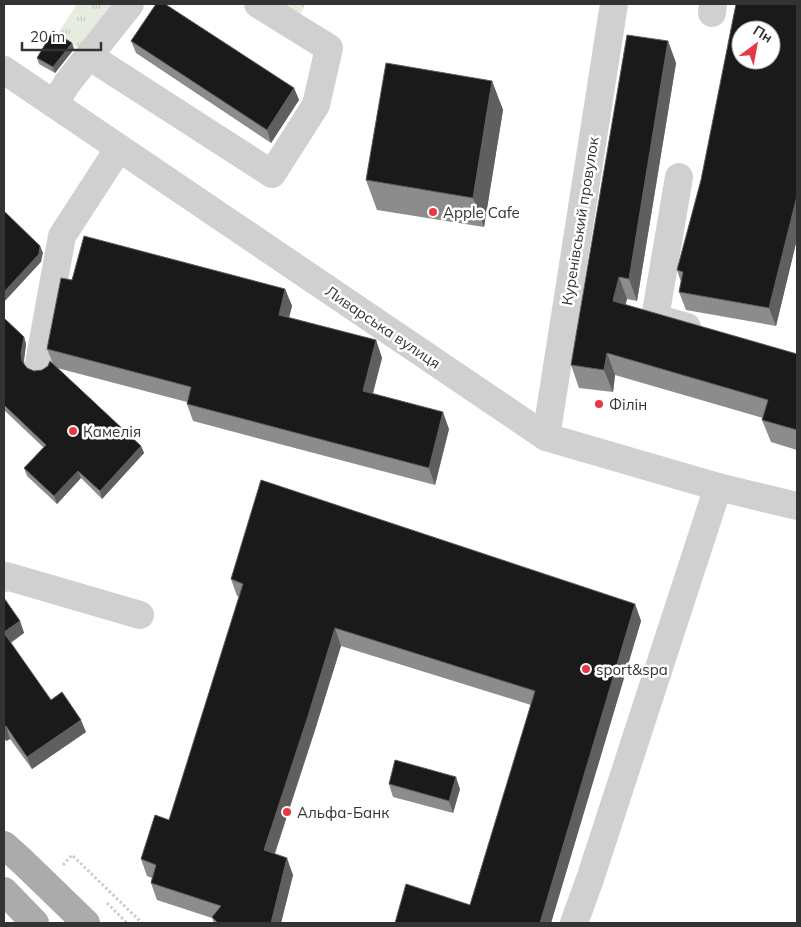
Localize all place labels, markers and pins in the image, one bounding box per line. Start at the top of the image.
place label: Apple Cafe [443,203,520,222]
marker: Apple Cafe [427,206,439,218]
place label: Філін [609,395,647,414]
marker: Філін [593,398,605,410]
place label: Камелія [83,422,141,441]
marker: Камелія [67,425,79,437]
place label: sport&spa [596,660,668,679]
marker: sport&spa [580,663,592,675]
place label: Альфа-Банк [297,803,390,822]
marker: Альфа-Банк [281,806,293,818]

